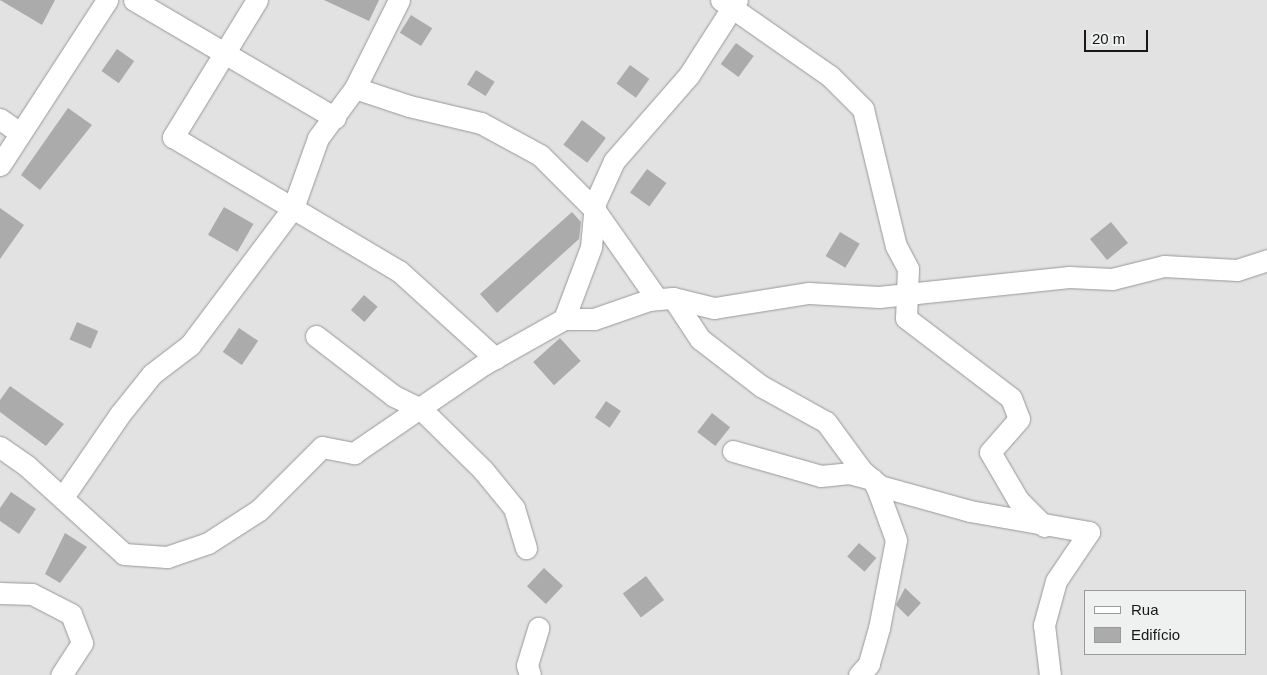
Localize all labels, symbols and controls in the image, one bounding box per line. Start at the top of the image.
scale bar [1087,20,1151,52]
text: 20 m [1092,30,1125,47]
legend [1084,590,1247,655]
text: Rua [1131,601,1159,618]
text: Edifício [1131,626,1180,643]

